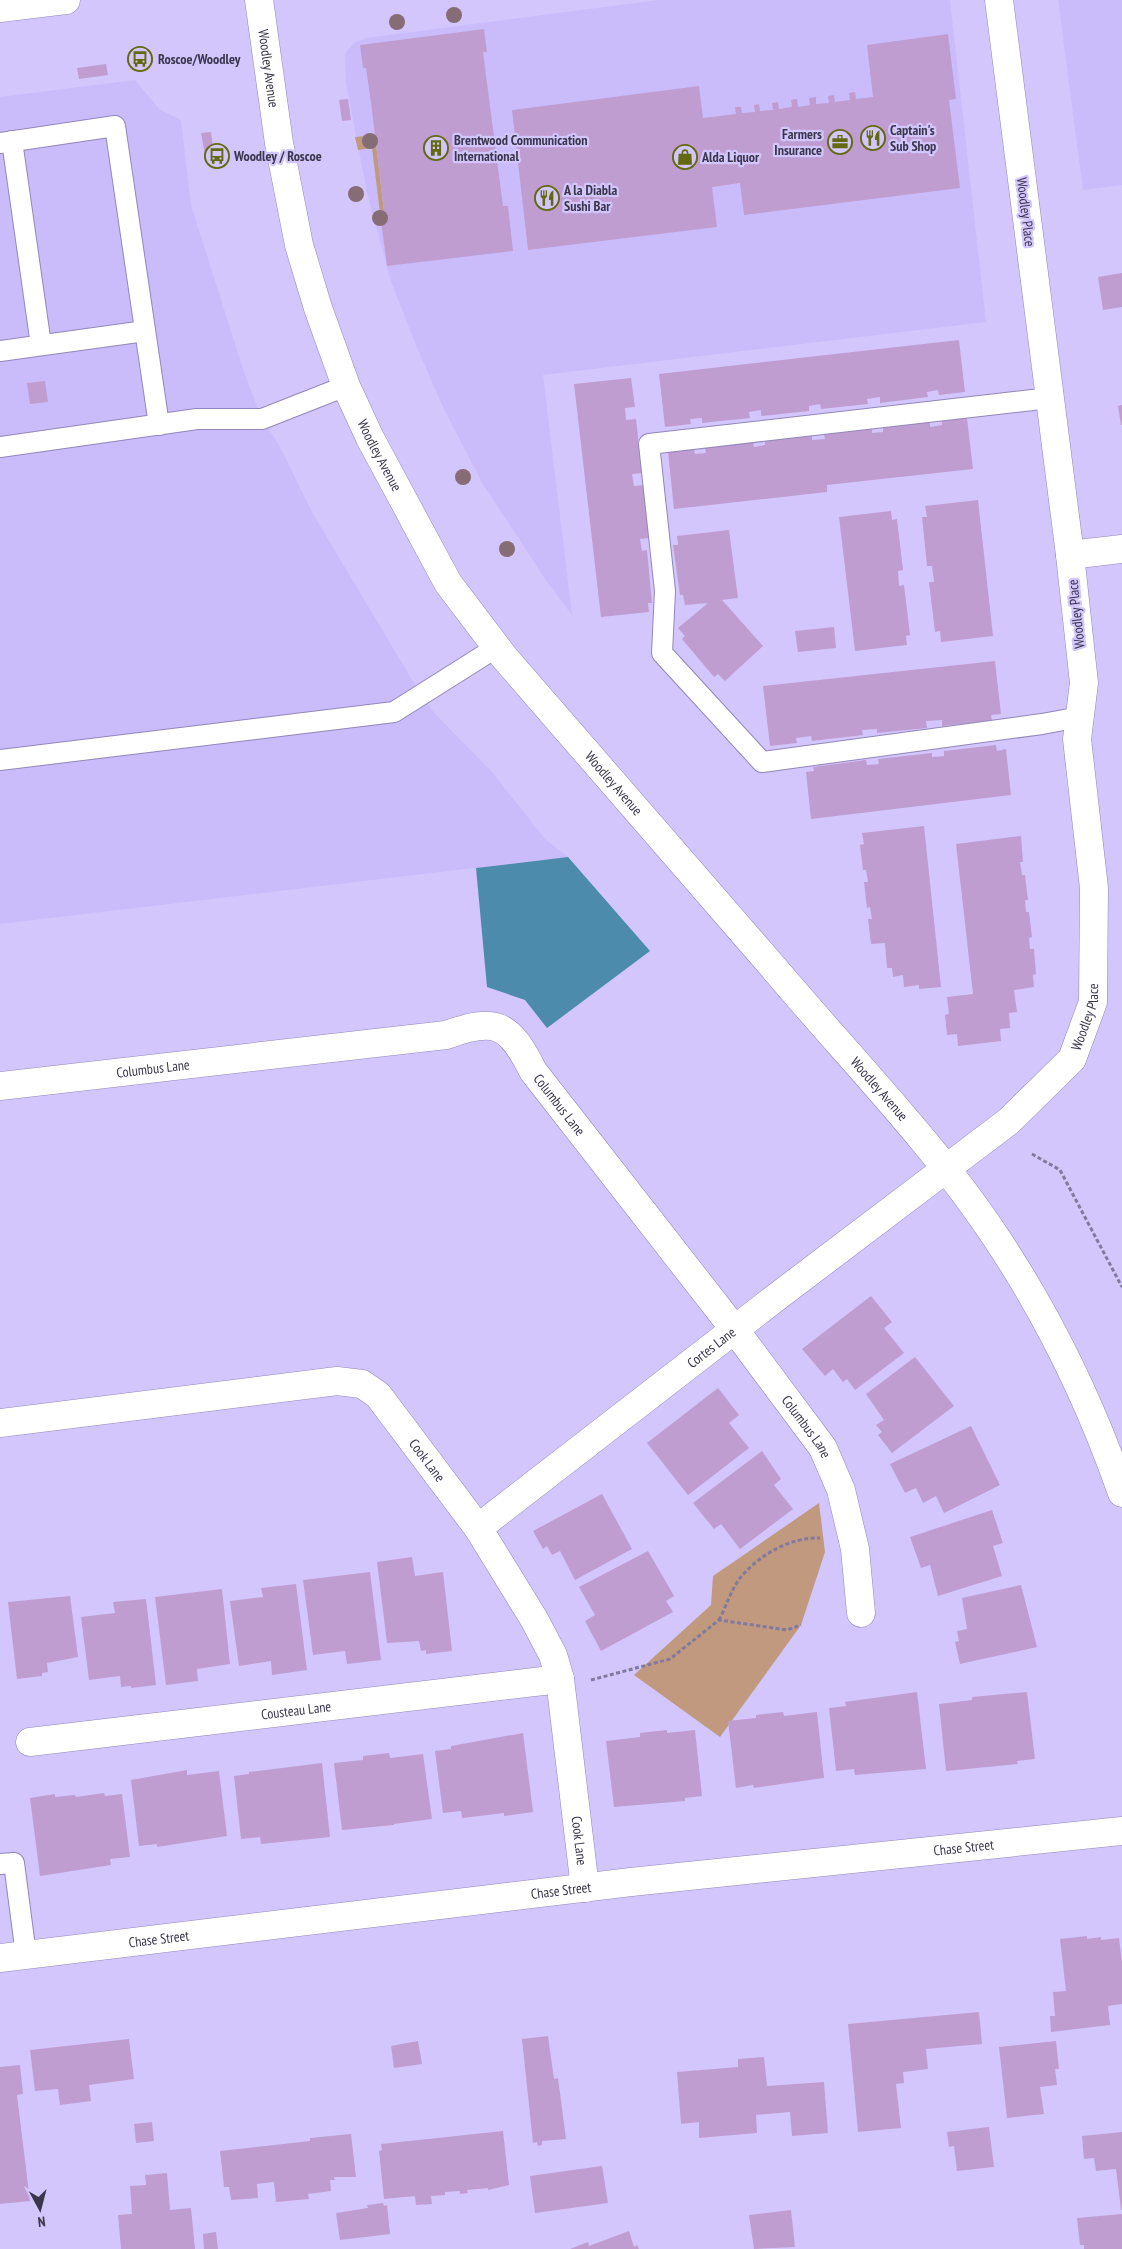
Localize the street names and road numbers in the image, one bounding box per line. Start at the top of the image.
street label: Woodley Avenue [254,28,283,109]
street label: Woodley Place [1013,176,1039,248]
street label: Woodley Avenue [354,416,406,495]
street label: Woodley Place [1063,578,1089,649]
street label: Woodley Avenue [581,748,647,819]
street label: Woodley Place [1067,983,1102,1053]
street label: Woodley Avenue [847,1053,912,1125]
street label: Columbus Lane [115,1055,191,1082]
street label: Columbus Lane [530,1070,589,1139]
street label: Cortes Lane [683,1323,739,1372]
street label: Columbus Lane [778,1392,835,1461]
street label: Cook Lane [405,1435,449,1486]
street label: Cousteau Lane [260,1697,332,1723]
street label: Cook Lane [567,1815,591,1866]
street label: Chase Street [933,1835,995,1860]
street label: Chase Street [530,1878,592,1903]
street label: Chase Street [128,1926,190,1951]

